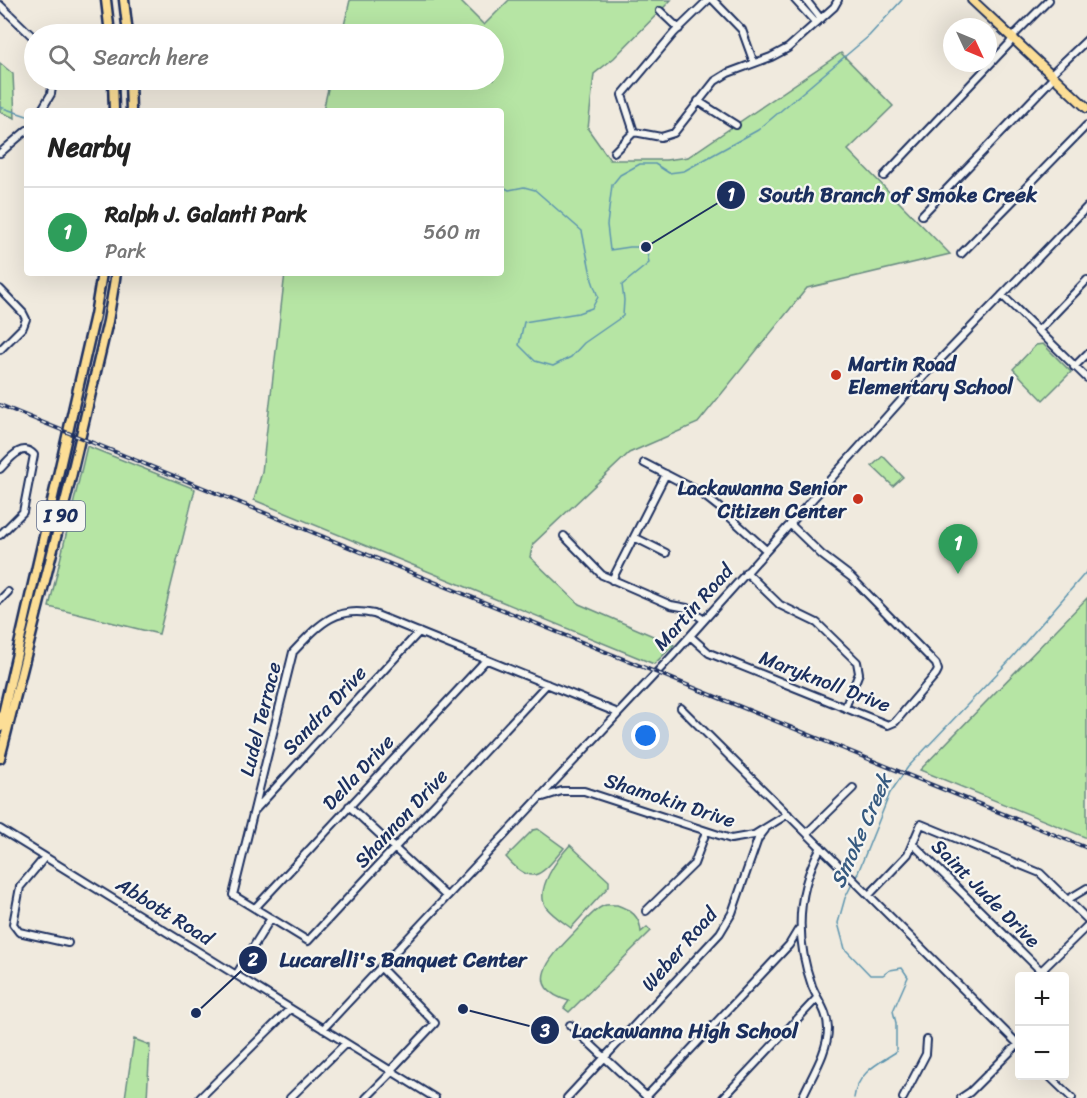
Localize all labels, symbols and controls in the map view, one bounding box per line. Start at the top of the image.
north arrow [943,18,997,72]
search box [24,24,504,90]
text: Search here [93,38,209,77]
icon: search [45,41,78,74]
text: Nearby [48,124,130,170]
callout: South Branch of Smoke Creek [716,176,1049,215]
text: South Branch of Smoke Creek [758,176,1038,214]
text: 1 [727,179,735,211]
text: Ralph J. Galanti Park [105,195,307,234]
text: 1 [63,215,72,250]
text: 560 m [423,215,480,250]
text: Park [105,234,146,269]
place label: Martin Road Elementary School [847,347,1014,405]
marker: Martin Road Elementary School [829,368,843,382]
place label: Lackawanna Senior Citizen Center [678,471,848,529]
marker: Lackawanna Senior Citizen Center [851,492,865,506]
road number: I 90 [37,501,85,531]
pin: 1 [938,524,978,574]
street label: Martin Road [644,555,743,659]
street label: Maryknoll Drive [754,640,896,723]
street label: Sandra Drive [273,657,376,763]
street label: Ludel Terrace [229,658,292,780]
your location [631,721,660,750]
street label: Della Drive [313,726,403,819]
street label: Shannon Drive [346,760,457,876]
street label: Shamokin Drive [600,763,740,838]
water label: Smoke Creek [819,765,904,894]
street label: Saint Jude Drive [923,830,1049,957]
street label: Abbott Road [108,867,222,956]
street label: Weber Road [632,898,727,1000]
callout: Lucarelli's Banquet Center [238,940,538,979]
text: Lucarelli's Banquet Center [280,941,529,979]
text: 2 [247,944,259,976]
map controls [1015,972,1069,1080]
button: + [1015,972,1069,1026]
callout: Lackawanna High School [530,1011,810,1050]
text: Lackawanna High School [572,1012,799,1050]
text: 3 [539,1015,550,1047]
button: − [1015,1026,1069,1080]

